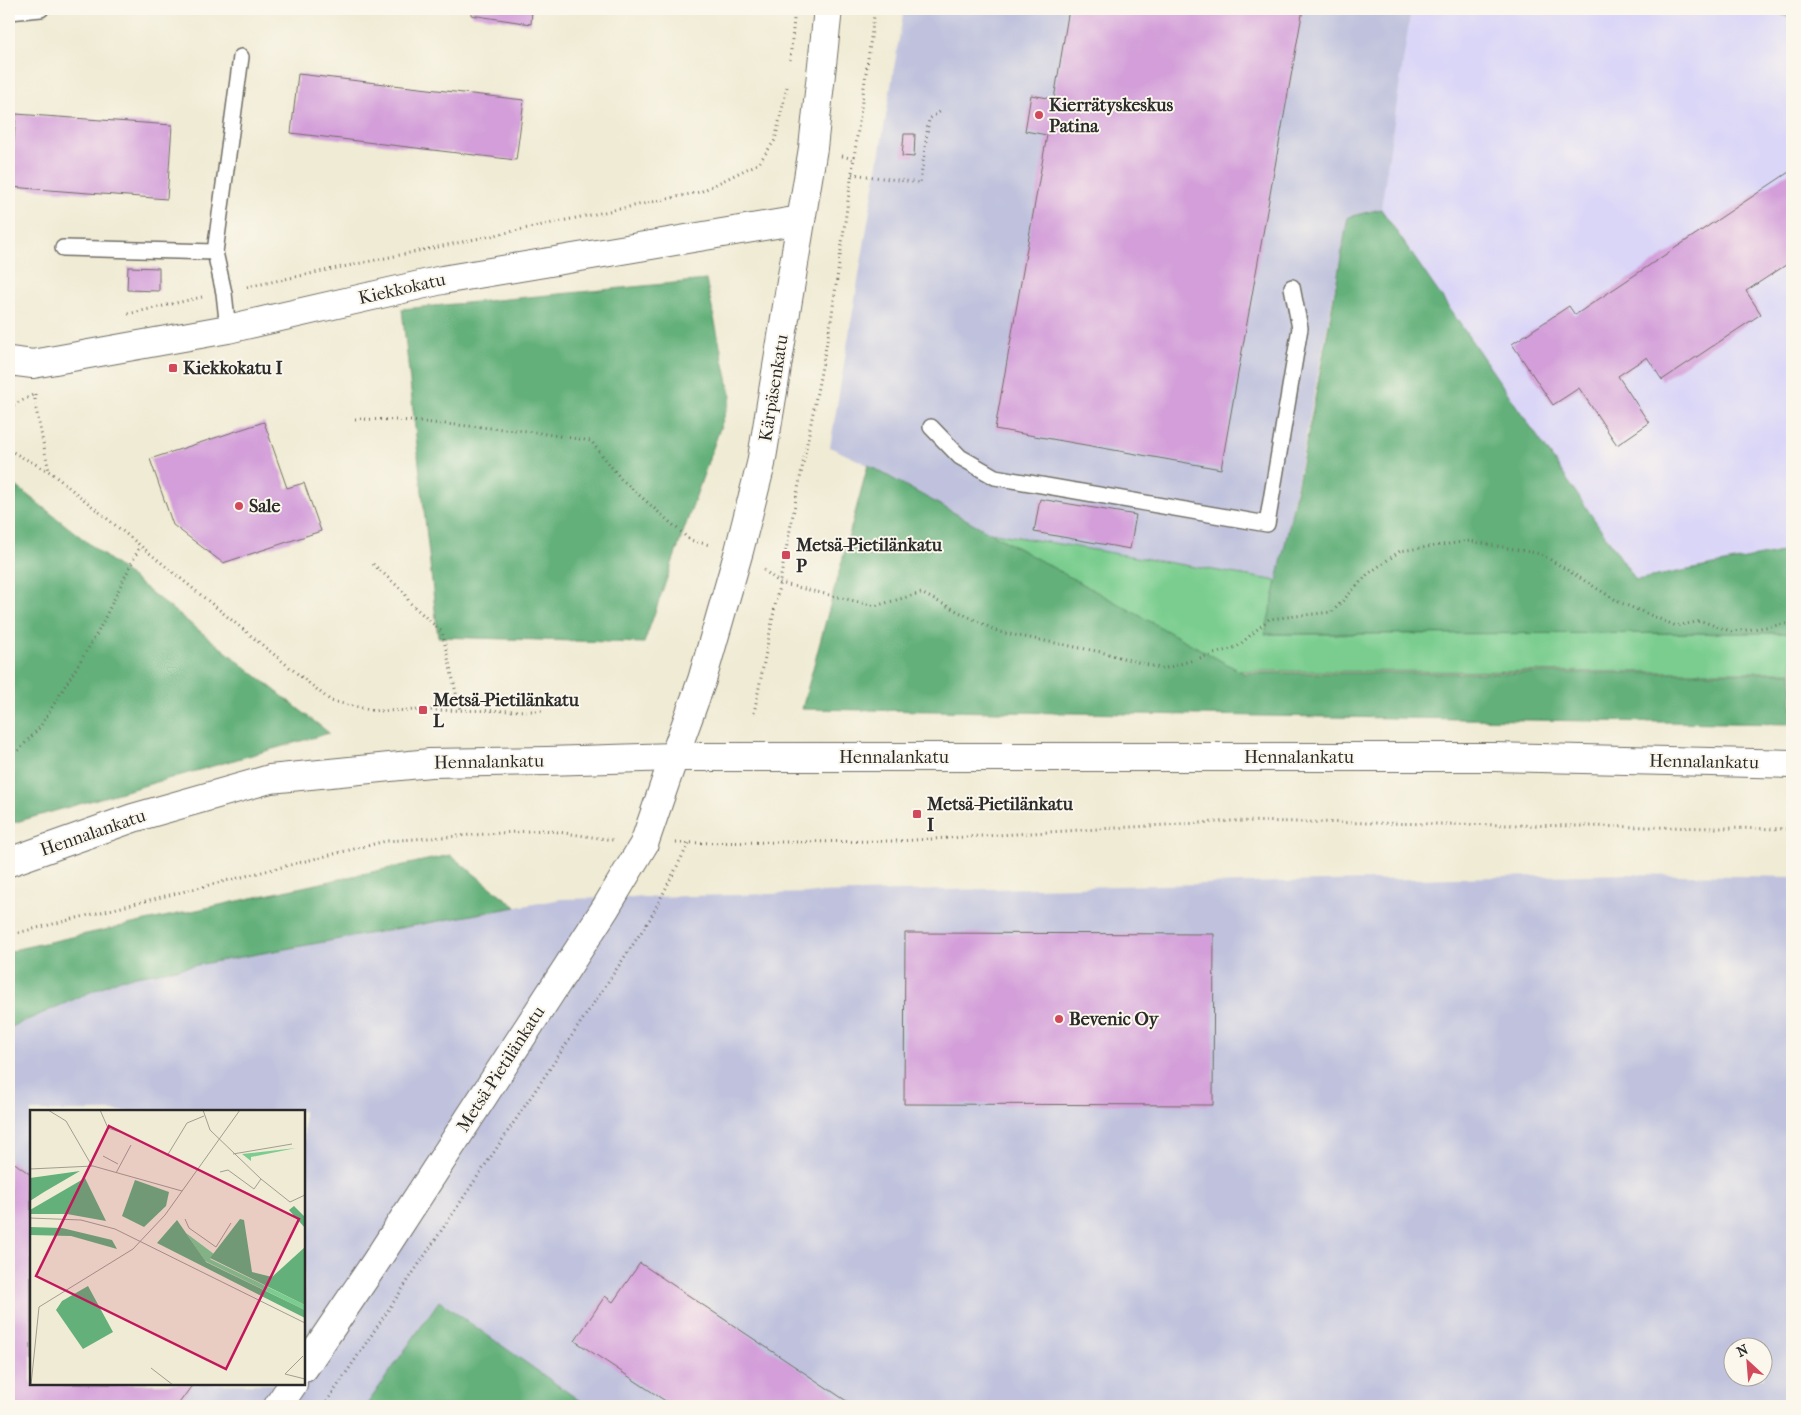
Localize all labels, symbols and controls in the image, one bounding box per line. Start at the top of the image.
place label: Kierrätyskeskus Patina [1049,95,1173,137]
marker: Kierrätyskeskus Patina [1033,109,1045,121]
street label: Kiekkokatu [357,269,447,309]
street label: Kärpäsenkatu [755,333,793,443]
place label: Kiekkokatu I [183,358,282,379]
marker: Kiekkokatu I [167,362,179,374]
place label: Sale [249,496,280,517]
marker: Sale [233,500,245,512]
place label: Metsä-Pietilänkatu P [795,535,943,577]
marker: Metsä-Pietilänkatu P [780,549,792,561]
place label: Metsä-Pietilänkatu L [432,690,580,732]
marker: Metsä-Pietilänkatu L [417,704,429,716]
street label: Hennalankatu [839,747,949,768]
street label: Hennalankatu [1244,747,1354,768]
street label: Hennalankatu [434,751,544,773]
street label: Hennalankatu [1649,751,1759,773]
place label: Metsä-Pietilänkatu I [926,794,1074,836]
street label: Hennalankatu [38,805,148,861]
marker: Metsä-Pietilänkatu I [911,808,923,820]
street label: Metsä-Pietilänkatu [452,1002,550,1136]
place label: Bevenic Oy [1069,1009,1160,1030]
marker: Bevenic Oy [1053,1013,1065,1025]
inset map [30,1110,305,1385]
north arrow [1724,1338,1774,1388]
text: N [1734,1341,1751,1361]

